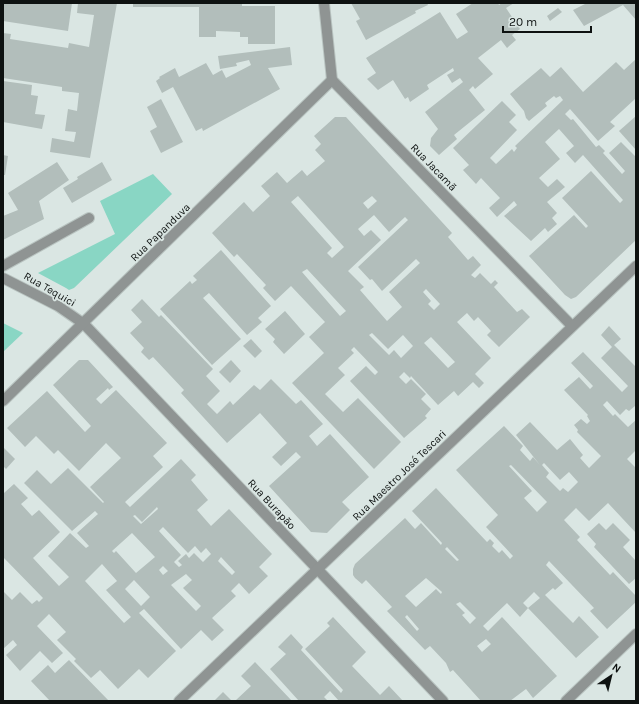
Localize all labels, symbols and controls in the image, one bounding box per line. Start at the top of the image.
scale bar [503,8,591,34]
text: 20 m [509,15,537,29]
street label: Rua Jacamã [408,141,459,194]
street label: Rua Papanduva [128,201,193,264]
street label: Rua Tequici [22,269,78,309]
street label: Rua Maestro José Tescari [350,427,449,524]
street label: Rua Burapão [245,476,298,532]
north arrow [591,656,631,696]
text: N [609,661,623,676]

